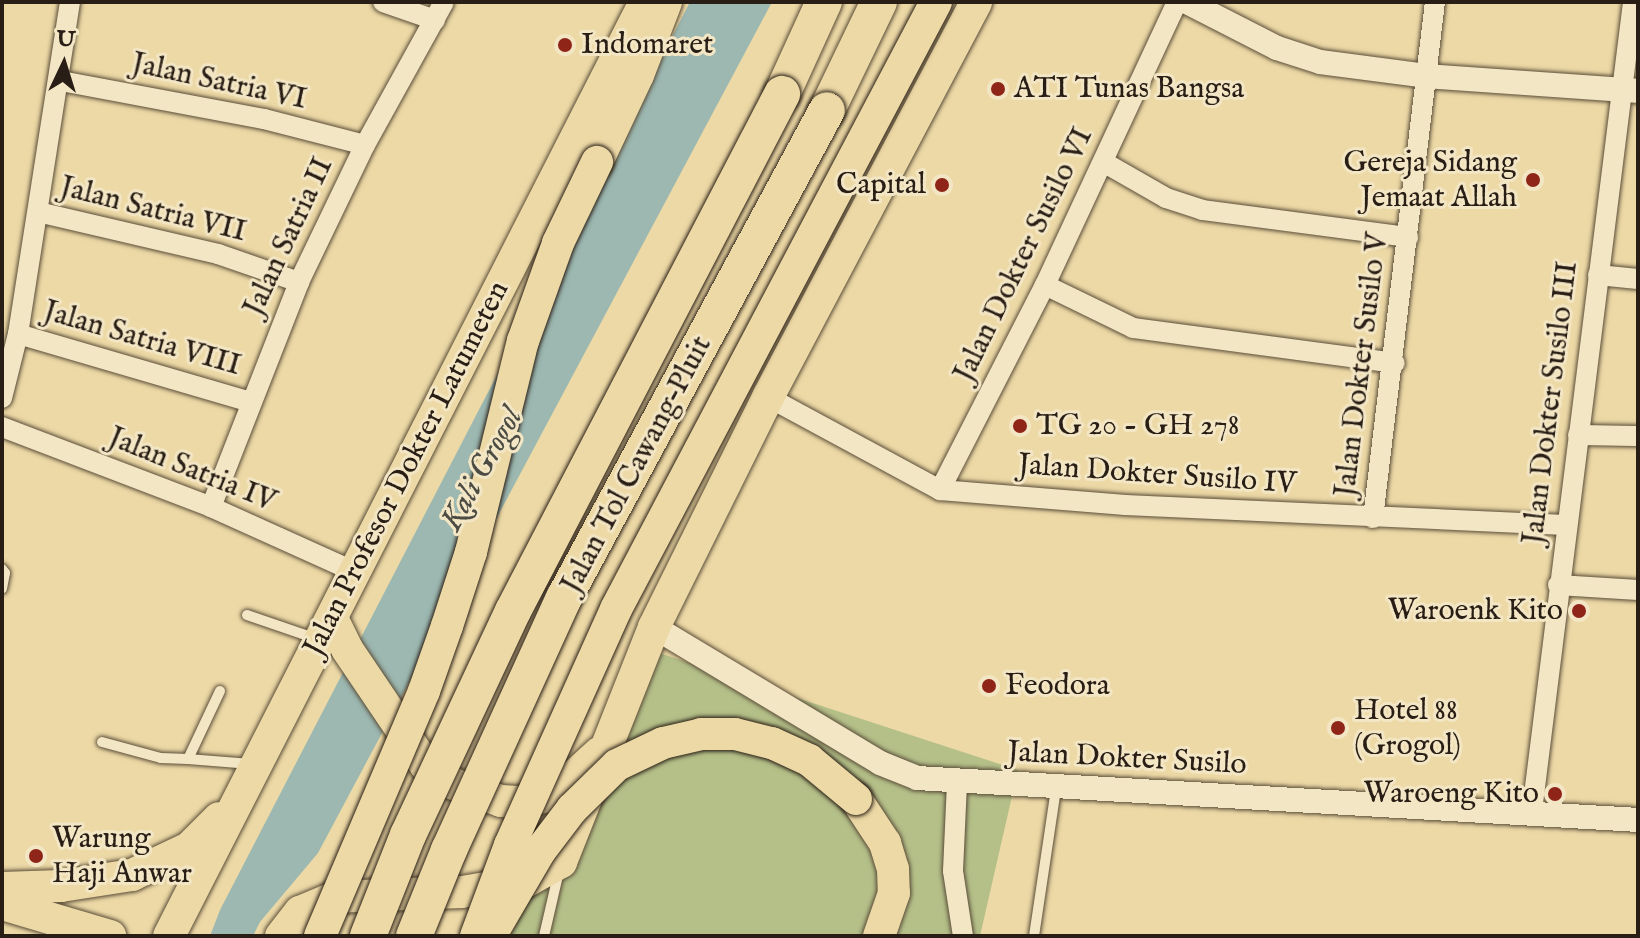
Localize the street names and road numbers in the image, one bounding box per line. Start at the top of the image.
street label: Jalan Satria VI [128,46,310,118]
street label: Jalan Dokter Susilo VI [947,122,1101,388]
street label: Jalan Satria II [237,152,341,322]
street label: Jalan Satria VII [56,169,250,251]
street label: Jalan Dokter Susilo V [1328,231,1396,499]
street label: Jalan Dokter Susilo III [1516,259,1586,547]
street label: Jalan Profesor Dokter Latumeten [296,275,518,663]
street label: Jalan Satria VIII [39,294,245,384]
street label: Jalan Tol Cawang–Pluit [554,330,720,600]
street label: Jalan Satria IV [103,420,281,520]
street label: Jalan Dokter Susilo IV [1017,447,1297,503]
street label: Jalan Dokter Susilo [1006,735,1248,783]

